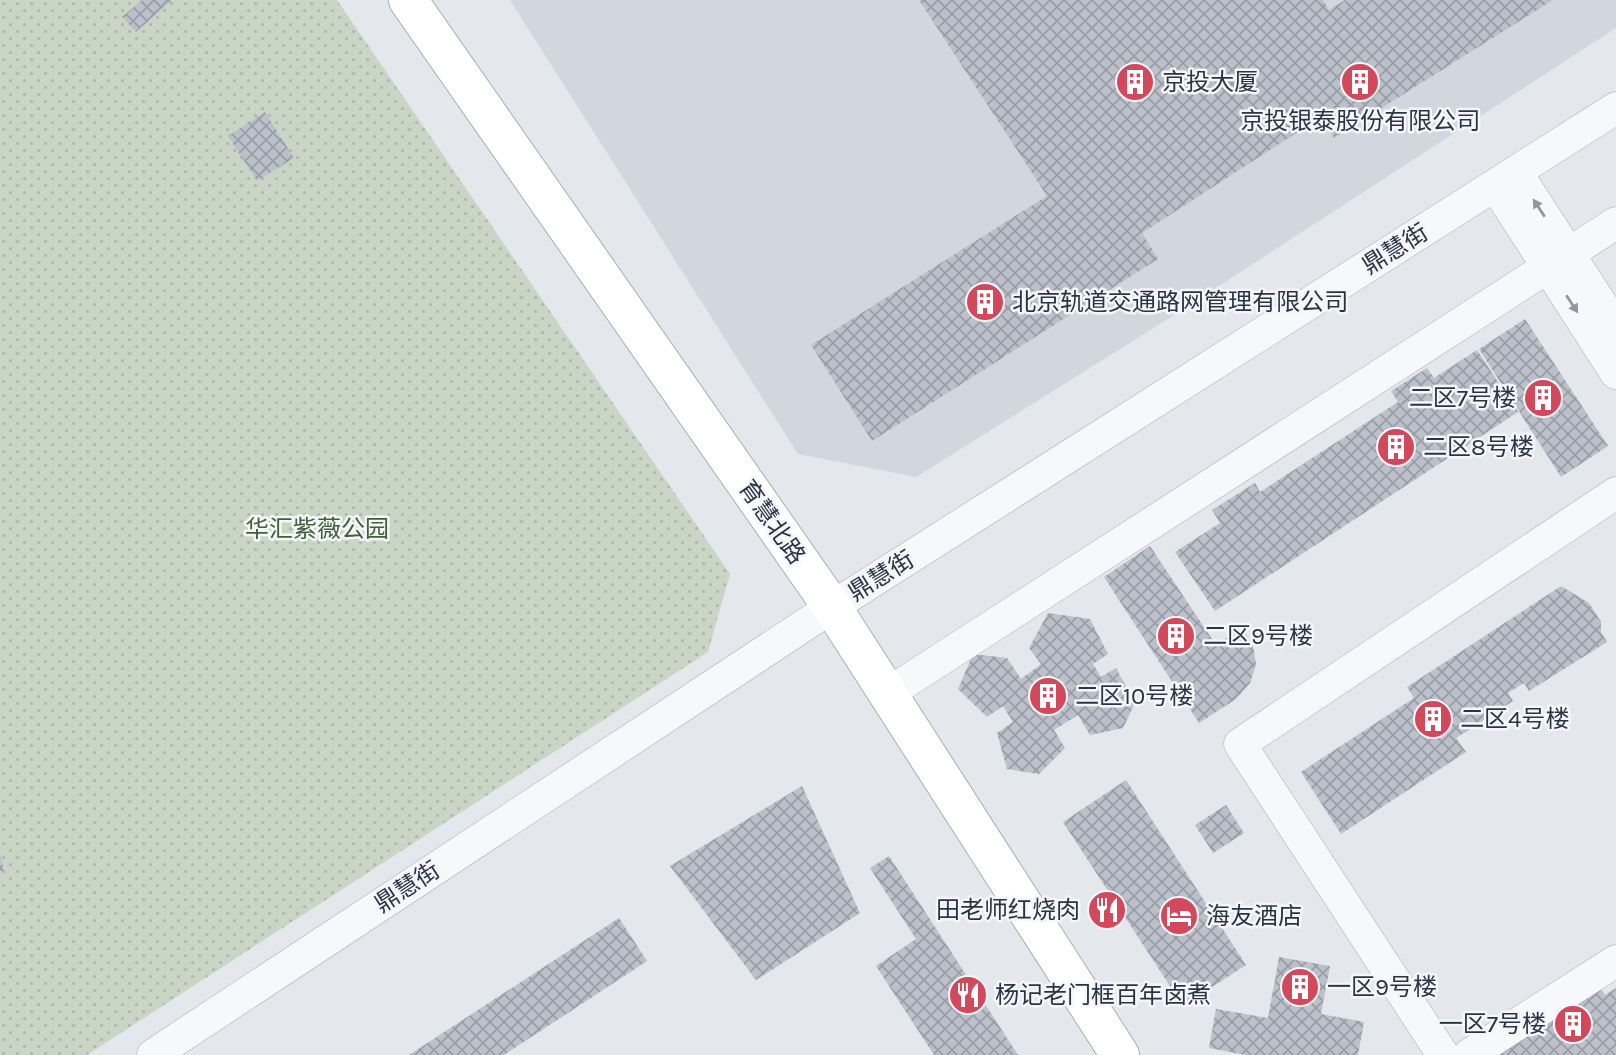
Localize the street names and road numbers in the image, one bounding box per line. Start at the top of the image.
street label: 鼎慧街 [1357,218,1433,280]
street label: 育慧北路 [733,475,811,569]
street label: 鼎慧街 [843,545,919,607]
street label: 鼎慧街 [369,856,445,918]

